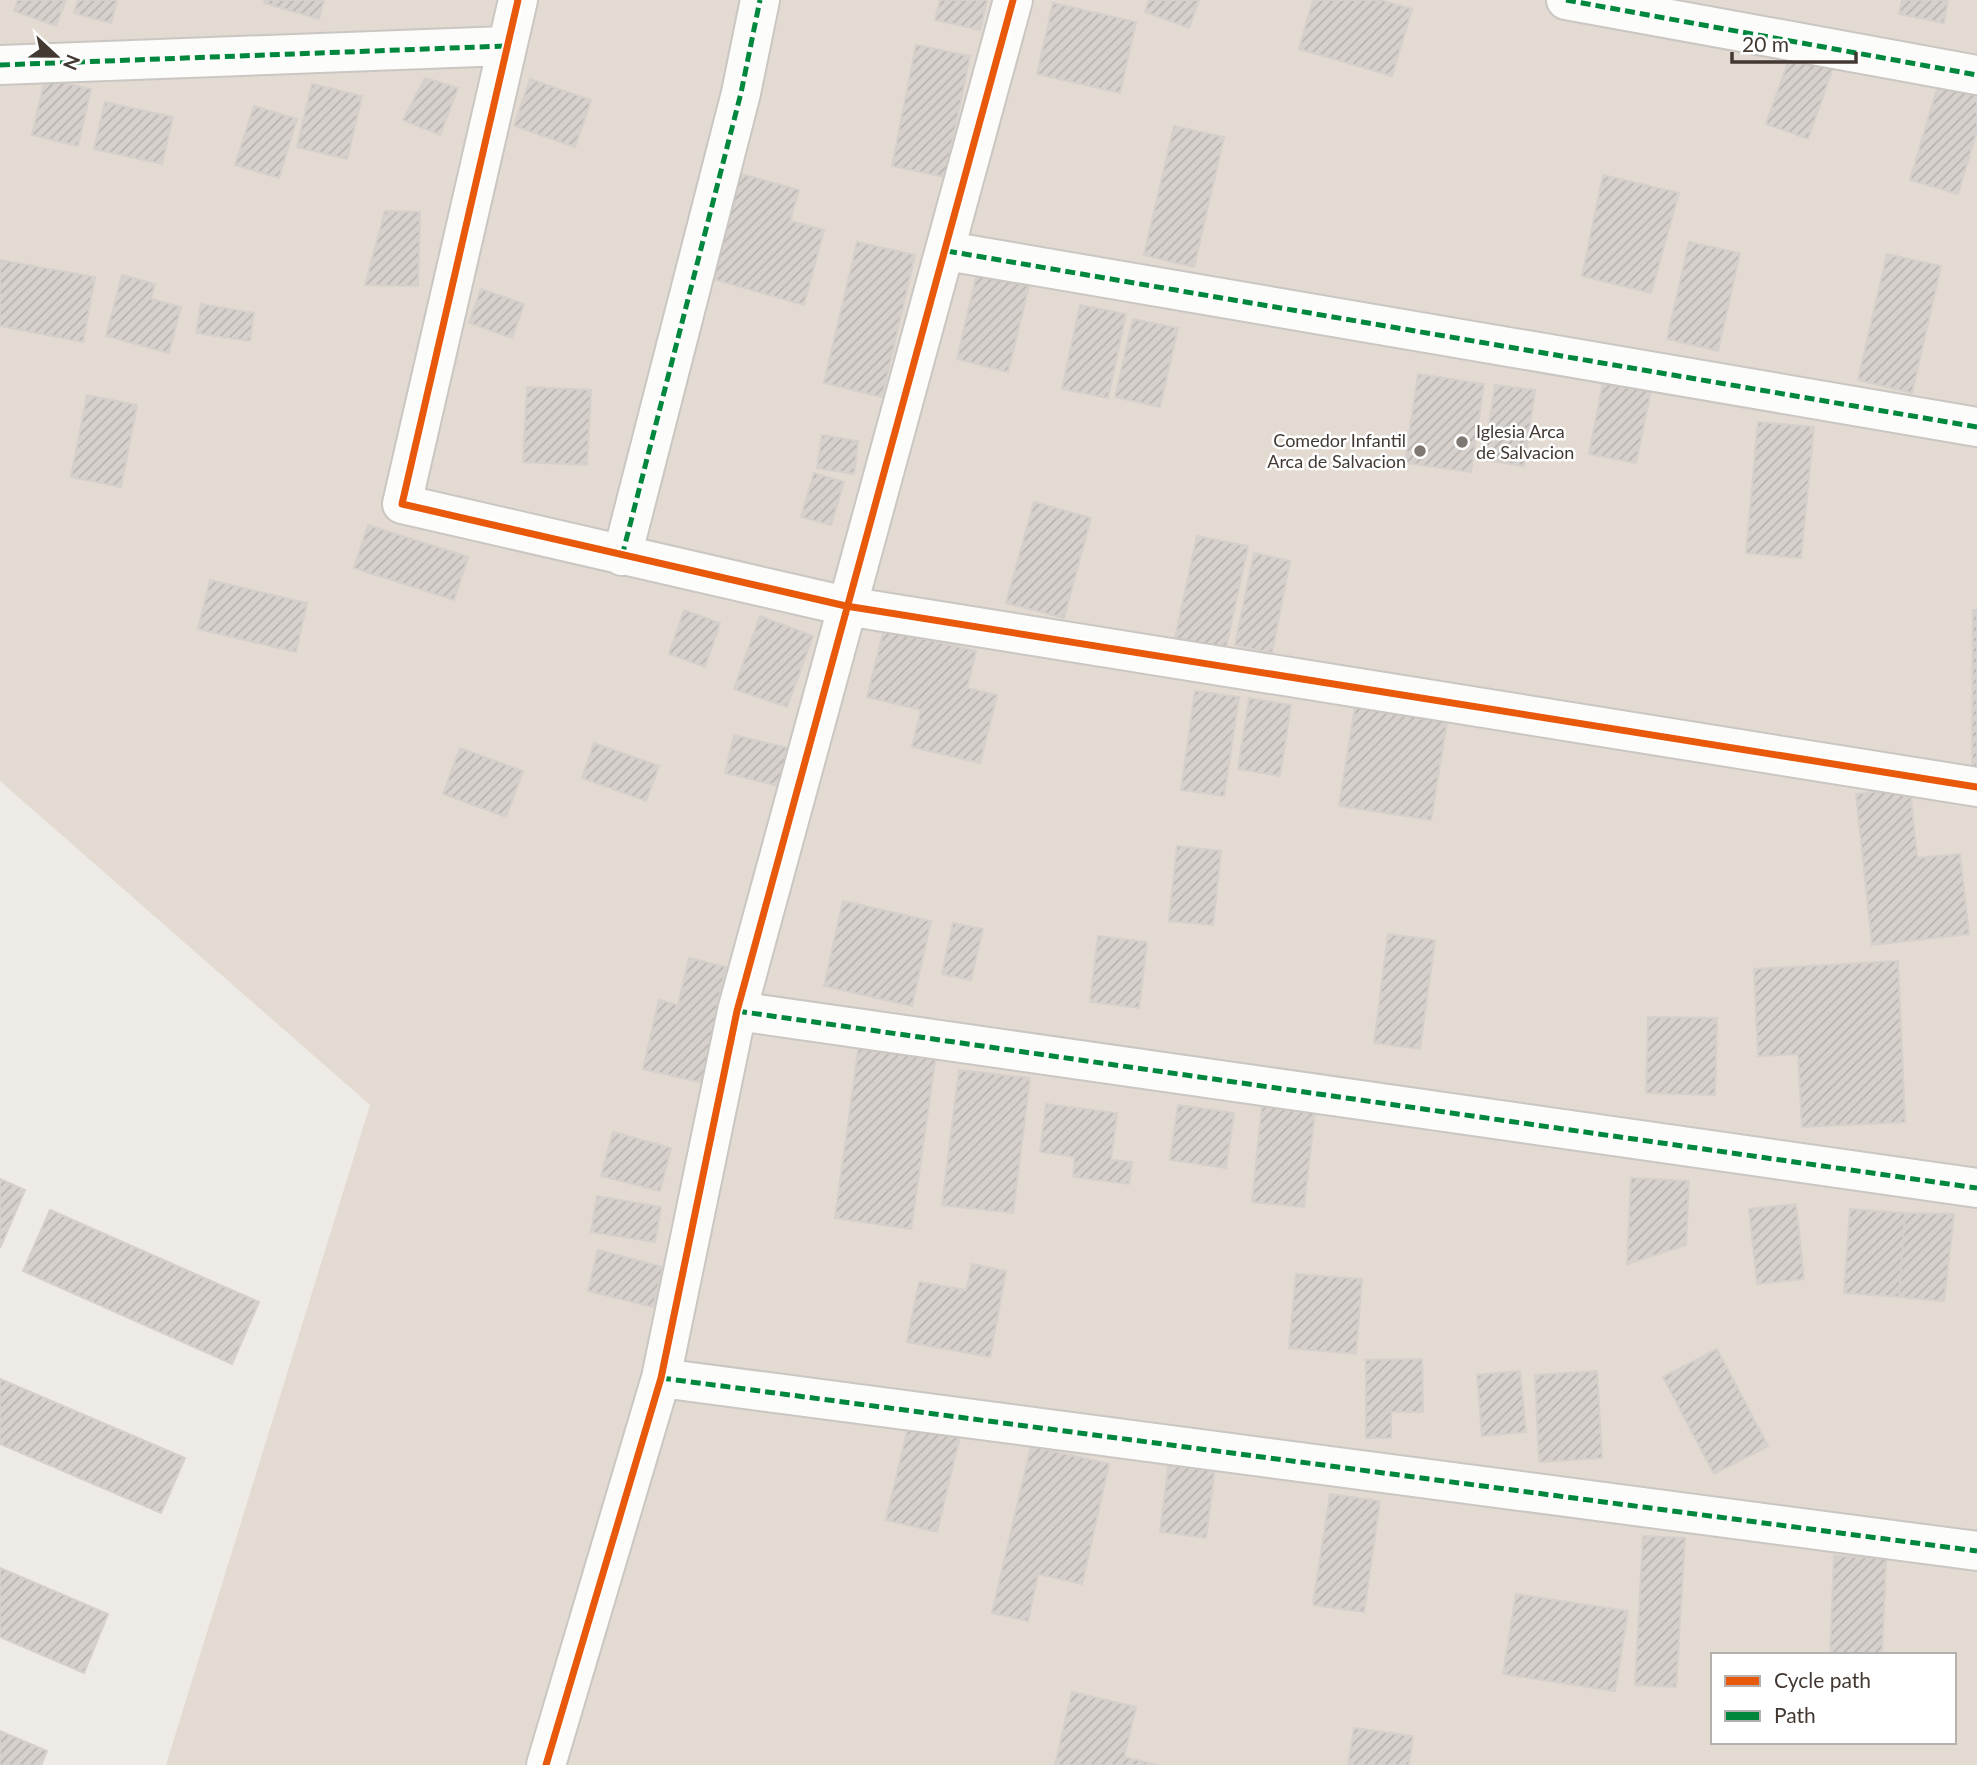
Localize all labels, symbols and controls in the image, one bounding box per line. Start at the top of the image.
north arrow [21,21,91,91]
scale bar [1732,21,1856,65]
text: 20 m [1742,31,1789,56]
text: N [59,51,86,74]
place label: Iglesia Arca de Salvacion [1476,420,1574,463]
place label: Comedor Infantil Arca de Salvacion [1267,429,1406,472]
marker: Iglesia Arca de Salvacion [1454,434,1470,450]
marker: Comedor Infantil Arca de Salvacion [1412,443,1428,459]
legend [1711,1653,1956,1744]
text: Cycle path [1774,1667,1871,1692]
text: Path [1774,1702,1816,1727]

